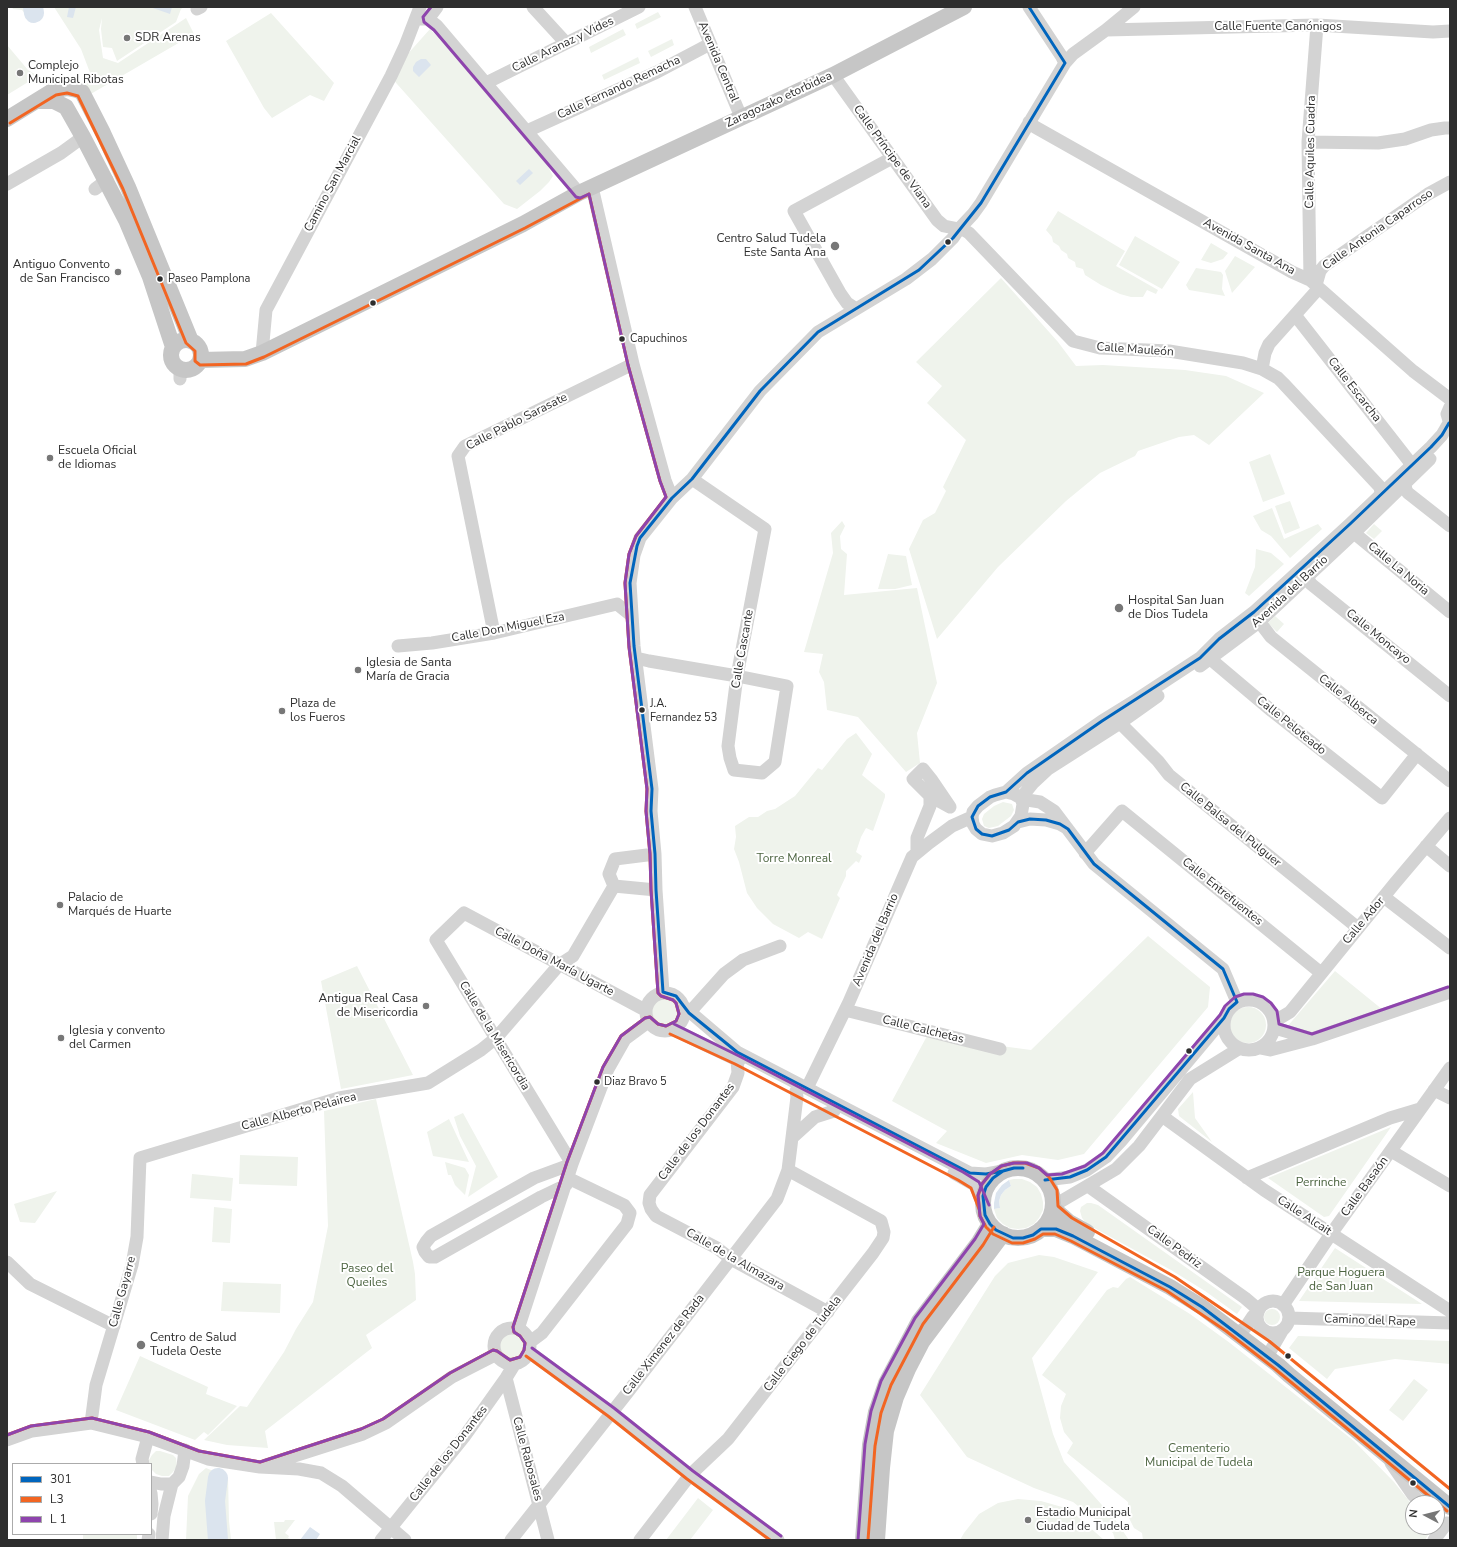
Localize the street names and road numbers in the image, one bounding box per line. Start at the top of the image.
street label: Calle Aranaz y Vides [510,14,616,76]
street label: Avenida Central [695,20,741,104]
street label: Calle Fuente Canónigos [1214,20,1342,34]
street label: Calle Fernando Remacha [555,53,683,123]
street label: Zaragozako etorbidea [723,69,835,131]
street label: Calle Aquiles Cuadra [1303,95,1319,209]
street label: Calle Príncipe de Viana [850,103,934,211]
street label: Camino San Marcial [302,134,364,234]
street label: Calle Antonia Caparroso [1320,186,1436,274]
street label: Avenida Santa Ana [1200,216,1298,278]
street label: Calle Mauleón [1096,340,1174,360]
street label: Calle Escarcha [1324,355,1384,425]
street label: Calle Pablo Sarasate [464,390,570,454]
street label: Calle La Noria [1364,539,1432,599]
street label: Avenida del Barrio [1249,553,1331,631]
street label: Calle Moncayo [1343,607,1413,667]
street label: Calle Cascante [729,608,757,690]
street label: Calle Don Miguel Eza [450,610,566,646]
street label: Calle Alberca [1315,672,1381,728]
street label: Calle Peloteado [1253,694,1329,758]
street label: Calle Balsa del Pulguer [1176,780,1284,870]
street label: Calle Entrefuentes [1179,855,1265,929]
street label: Avenida del Barrio [850,891,902,989]
street label: Calle Ador [1340,894,1388,948]
street label: Calle Doña María Ugarte [492,924,616,1000]
street label: Calle de la Misericordia [456,979,532,1093]
street label: Calle Calchetas [881,1013,965,1047]
street label: Calle de los Donantes [656,1081,738,1183]
street label: Calle Alberto Pelairea [240,1090,358,1134]
street label: Calle Basaón [1338,1154,1392,1220]
street label: Calle Alcait [1274,1193,1334,1239]
street label: Calle Pedriz [1144,1222,1204,1272]
street label: Calle de la Almazara [683,1226,787,1294]
street label: Calle Gayarre [107,1255,139,1329]
street label: Calle Ximenez de Rada [620,1292,708,1398]
street label: Calle Ciego de Tudela [761,1293,845,1395]
street label: Camino del Rape [1324,1312,1416,1330]
street label: Calle de los Donantes [407,1403,491,1505]
street label: Calle Rabosales [509,1415,545,1503]

